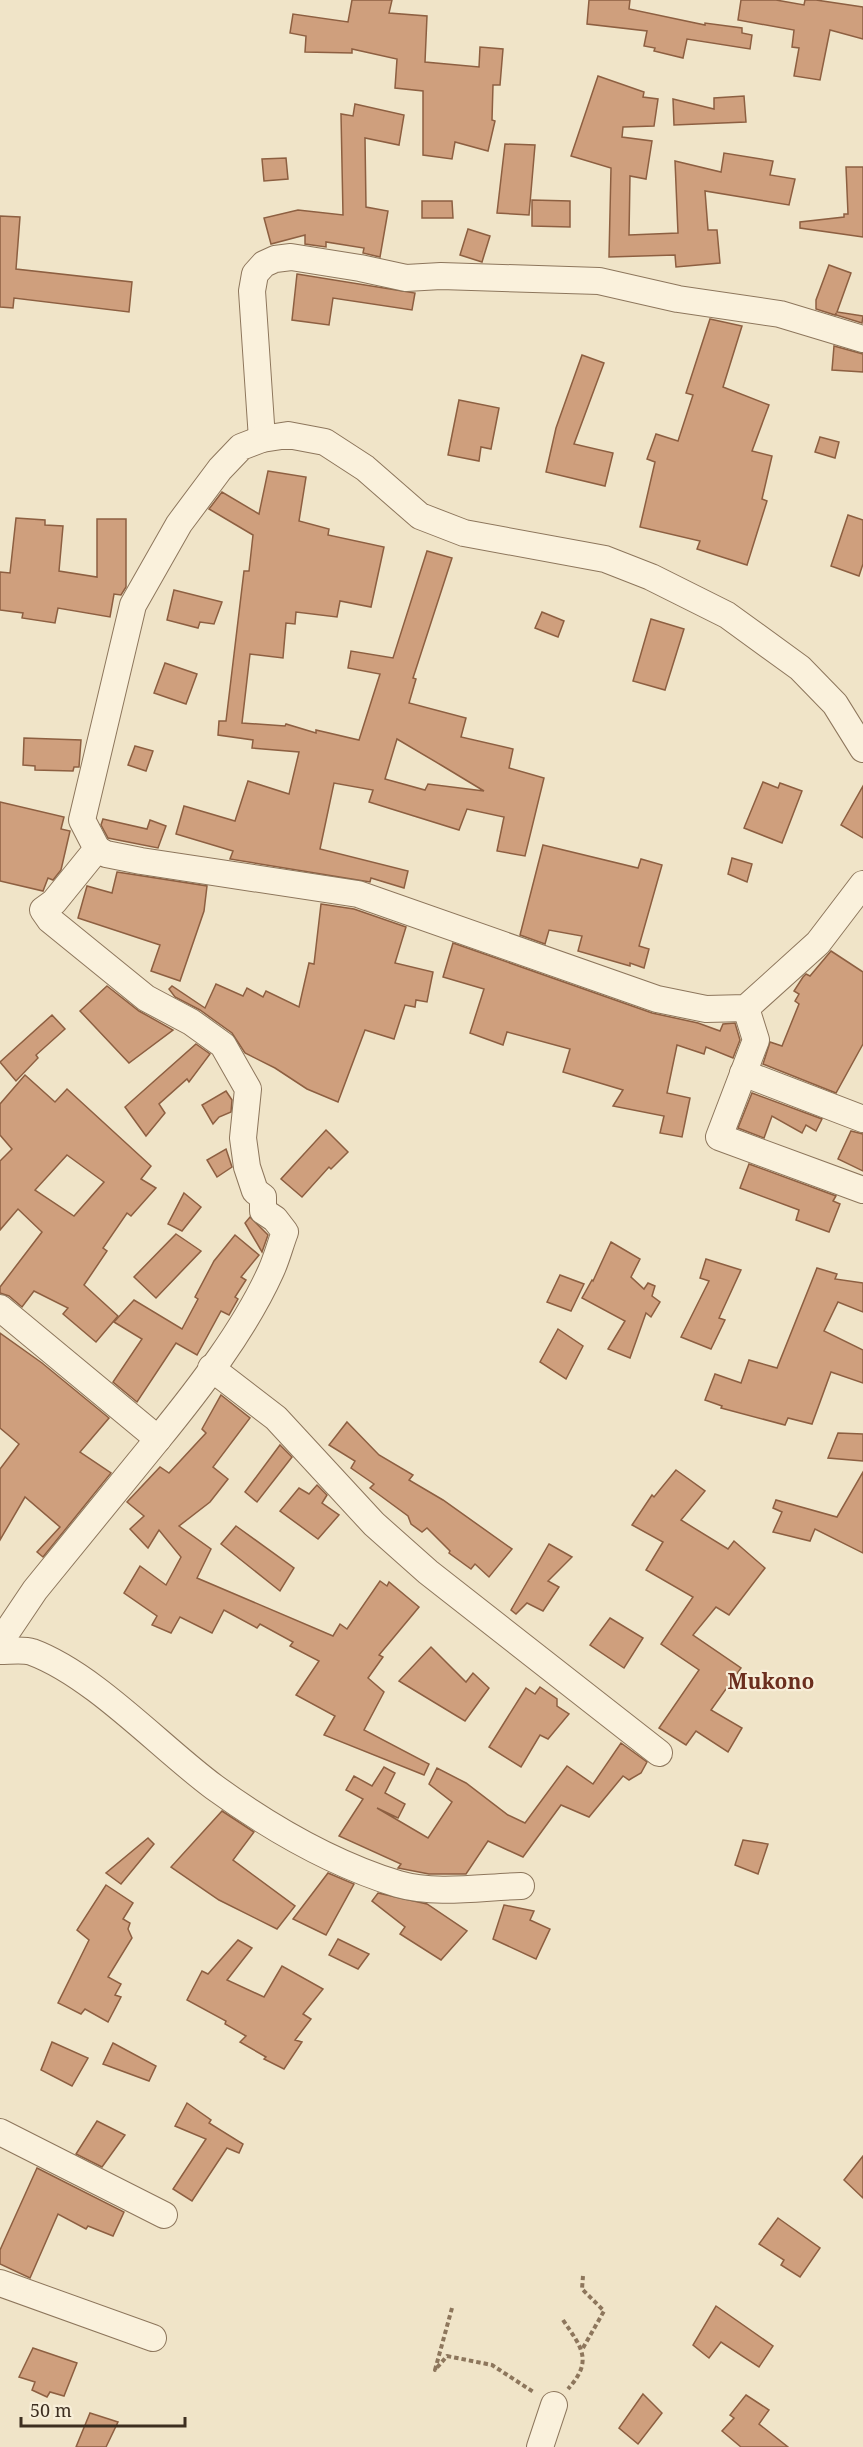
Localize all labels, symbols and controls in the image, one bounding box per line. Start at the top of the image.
district label: Mukono [728,1667,814,1695]
scale bar [21,2390,184,2428]
text: 50 m [30,2398,72,2422]

